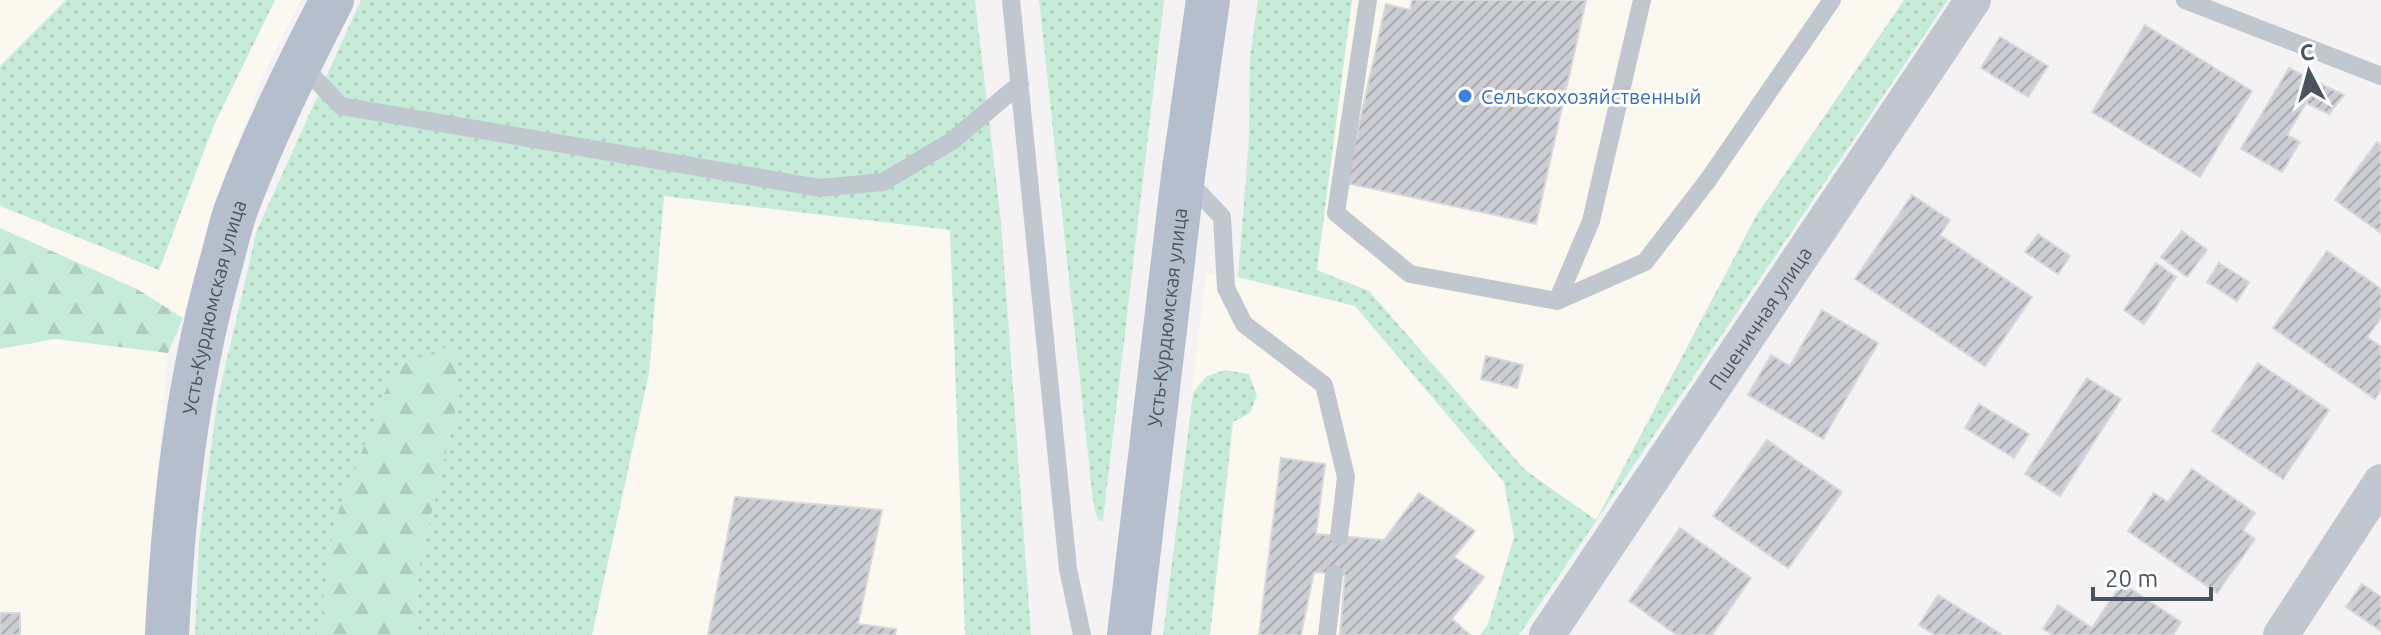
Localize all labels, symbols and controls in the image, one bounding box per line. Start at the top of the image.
north arrow [2269,32,2349,112]
text: С [2299,38,2315,65]
place label: Сельскохозяйственный [1481,85,1701,108]
marker: Сельскохозяйственный [1456,87,1474,105]
street label: Усть-Курдюмская улица [177,196,250,416]
street label: Усть-Курдюмская улица [1142,206,1191,428]
street label: Пшеничная улица [1704,242,1816,394]
scale bar [2093,551,2211,601]
text: 20 m [2105,565,2158,592]

